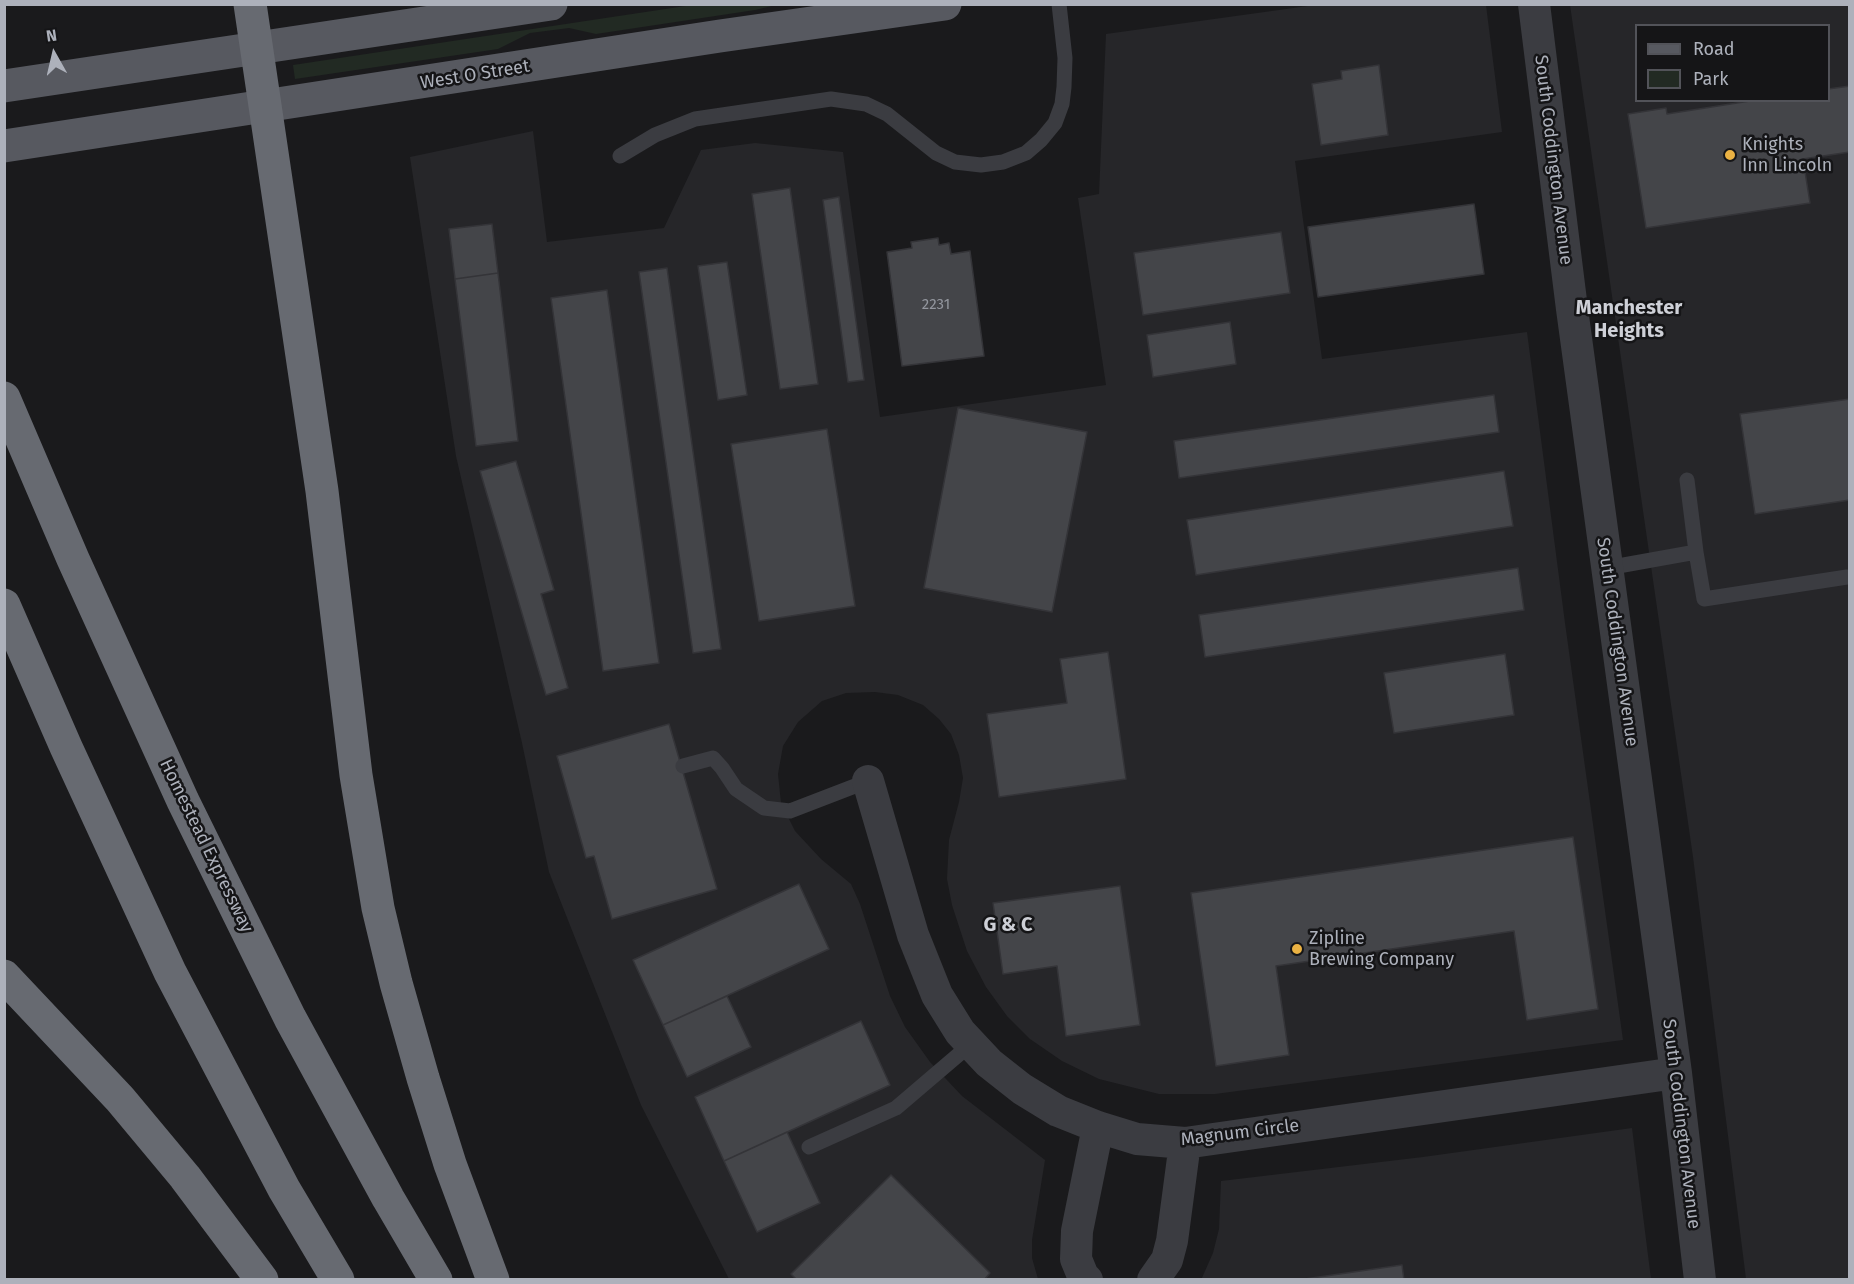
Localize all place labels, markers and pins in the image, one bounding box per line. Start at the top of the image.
place label: Knights Inn Lincoln [1742,134,1832,176]
marker: Knights Inn Lincoln [1723,148,1737,162]
place label: Zipline Brewing Company [1309,928,1454,970]
marker: Zipline Brewing Company [1290,942,1304,956]

